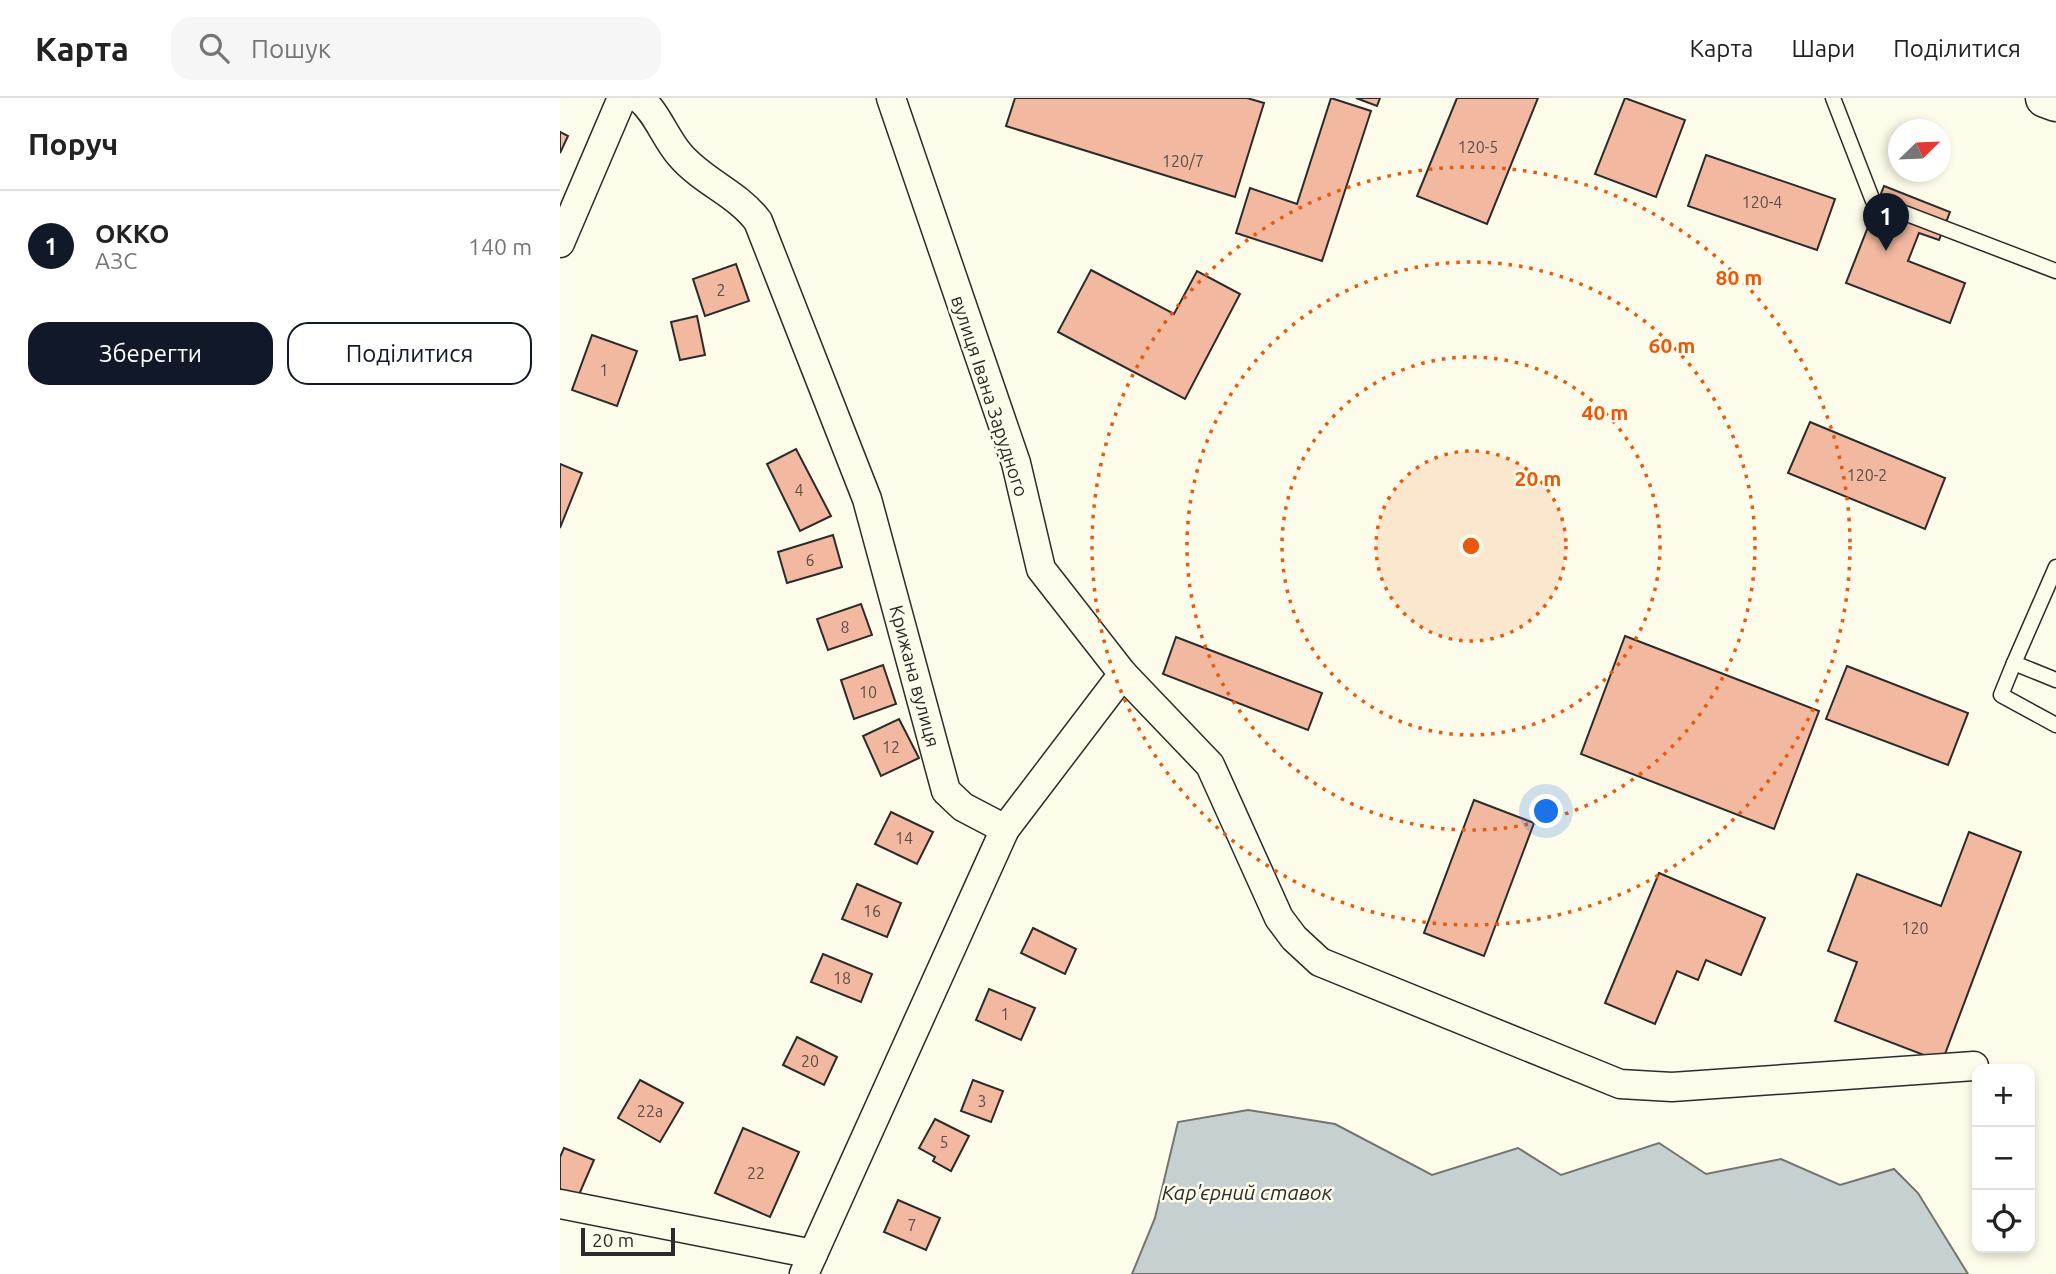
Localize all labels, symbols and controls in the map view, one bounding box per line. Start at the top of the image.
search box [171,17,661,80]
icon: search [195,29,233,67]
text: Карта [35,30,129,67]
text: Пошук [251,34,331,63]
text: Карта [1689,35,1753,62]
text: Шари [1791,35,1855,62]
text: Поділитися [1893,35,2021,62]
north arrow [1888,119,1951,182]
text: Поруч [28,127,118,161]
house number: 120-5 [1458,138,1498,156]
house number: 120/7 [1162,152,1204,170]
house number: 120-4 [1742,193,1782,211]
pin: 1 [1863,193,1909,251]
text: ОККО [95,219,169,248]
text: 1 [45,234,57,259]
text: 140 m [468,234,532,259]
text: АЗС [95,248,137,273]
text: 80 m [1716,265,1762,289]
house number: 2 [716,281,726,299]
street label: вулиця Івана Зарудного [947,293,1033,499]
button: Зберегти [28,322,273,385]
button: Поділитися [287,322,532,385]
text: 60 m [1649,333,1695,357]
house number: 1 [599,361,609,379]
text: 40 m [1582,400,1628,424]
text: 20 m [1515,466,1561,490]
house number: 120-2 [1847,466,1887,484]
house number: 4 [794,481,804,499]
centre of rings [1459,534,1483,558]
house number: 6 [805,551,815,569]
street label: Крижана вулиця [885,603,945,749]
house number: 8 [840,618,850,636]
house number: 10 [859,683,877,701]
house number: 12 [882,738,900,756]
your location [1529,794,1563,828]
house number: 14 [895,829,913,847]
house number: 16 [863,902,881,920]
house number: 120 [1901,919,1929,937]
house number: 18 [833,969,851,987]
house number: 1 [1000,1005,1010,1023]
house number: 20 [801,1052,819,1070]
map controls [1972,1064,2035,1253]
button: + [1972,1064,2035,1127]
house number: 3 [977,1092,987,1110]
house number: 22а [637,1102,663,1120]
button: − [1972,1127,2035,1190]
house number: 5 [939,1133,949,1151]
house number: 22 [747,1164,765,1182]
water label: Кар'єрний ставок [1162,1180,1332,1204]
button: locate [1972,1190,2035,1253]
house number: 7 [907,1216,917,1234]
scale bar [581,1225,676,1257]
text: 20 m [592,1229,634,1251]

